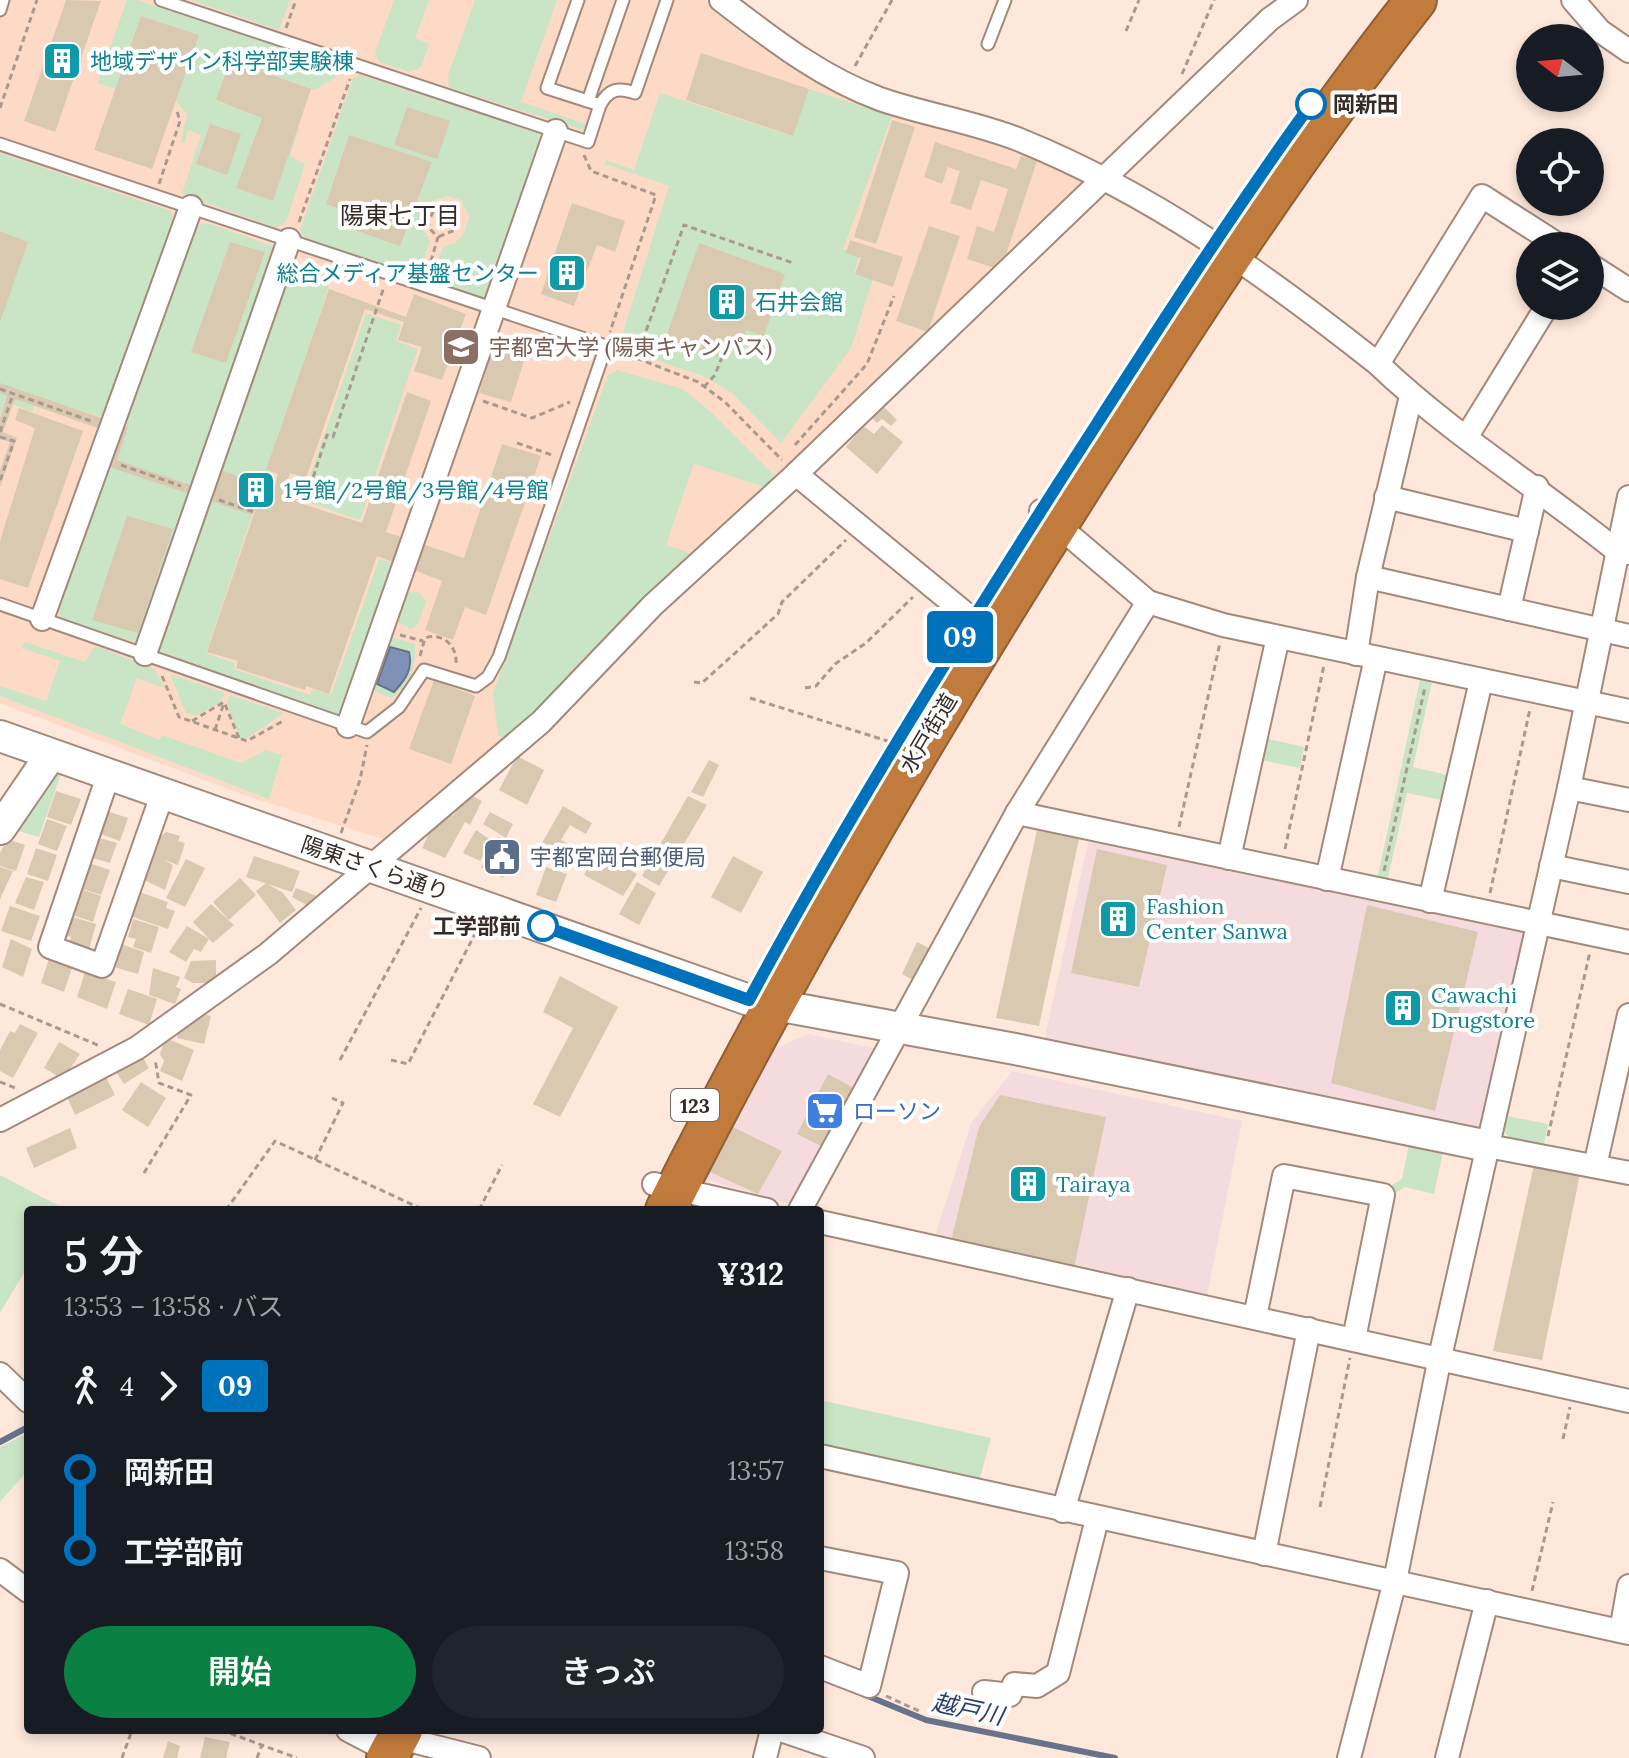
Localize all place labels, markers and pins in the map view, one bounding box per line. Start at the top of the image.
building icon: 地域デザイン科学部実験棟 [41,40,83,82]
place label: 地域デザイン科学部実験棟 [90,47,354,75]
marker: 岡新田 [1296,89,1326,119]
place label: 岡新田 [1333,90,1399,118]
building icon: 総合メディア基盤センター [546,252,588,294]
place label: 総合メディア基盤センター [277,259,539,287]
building icon: 石井会館 [706,281,748,323]
place label: 石井会館 [755,288,843,316]
school or university icon: 宇都宮大学 (陽東キャンパス) [440,326,482,368]
place label: 宇都宮大学 (陽東キャンパス) [489,333,772,361]
building icon: 1号館/2号館/3号館/4号館 [235,469,277,511]
place label: 1号館/2号館/3号館/4号館 [284,476,549,504]
public building icon: 宇都宮岡台郵便局 [481,836,523,878]
place label: 宇都宮岡台郵便局 [530,843,706,871]
place label: Fashion Center Sanwa [1146,892,1288,945]
building icon: Fashion Center Sanwa [1097,898,1139,940]
marker: 工学部前 [528,911,558,941]
place label: 工学部前 [433,912,521,940]
place label: Cawachi Drugstore [1431,981,1535,1034]
building icon: Cawachi Drugstore [1382,987,1424,1029]
supermarket icon: ローソン [804,1090,846,1132]
place label: ローソン [853,1097,941,1125]
building icon: Tairaya [1007,1163,1049,1205]
place label: Tairaya [1056,1170,1131,1198]

